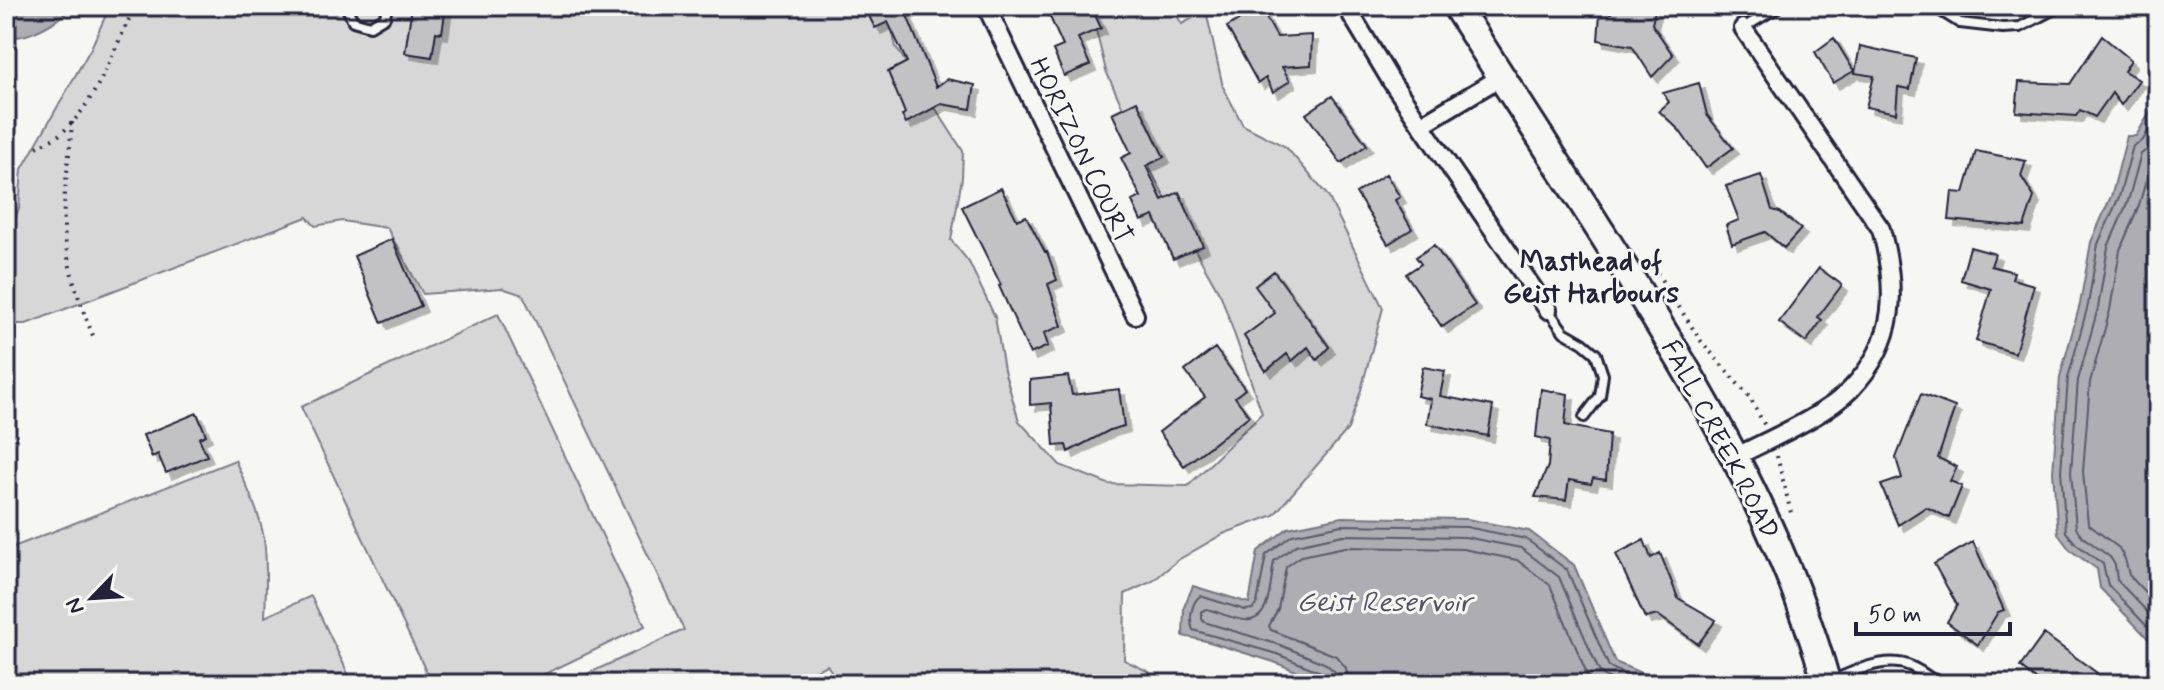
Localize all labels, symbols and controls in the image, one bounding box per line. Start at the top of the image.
street label: HORIZON COURT [1020,52,1140,250]
district label: Masthead of Geist Harbours [1503,244,1679,313]
street label: FALL CREEK ROAD [1652,335,1786,545]
north arrow [52,558,132,638]
water label: Geist Reservoir [1297,585,1475,622]
scale bar [1856,586,2010,636]
text: N [60,593,91,618]
text: 50 m [1868,600,1922,631]

